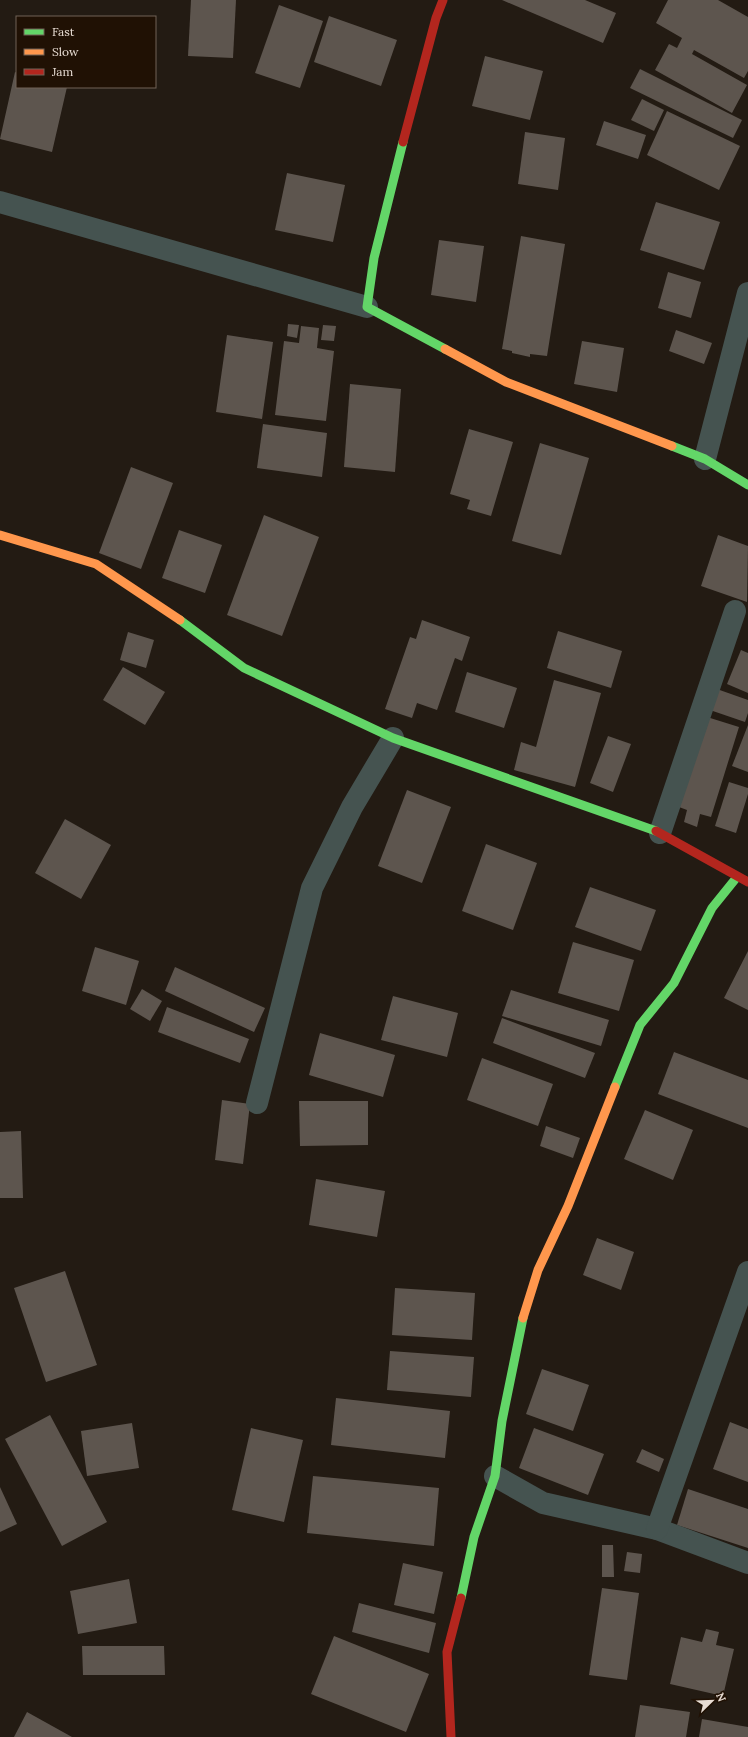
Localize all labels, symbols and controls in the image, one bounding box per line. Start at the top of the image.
legend [16,16,156,88]
text: Fast [52,24,75,39]
text: Slow [52,44,79,59]
text: Jam [51,64,73,79]
north arrow [692,1681,732,1721]
text: N [713,1690,730,1704]

